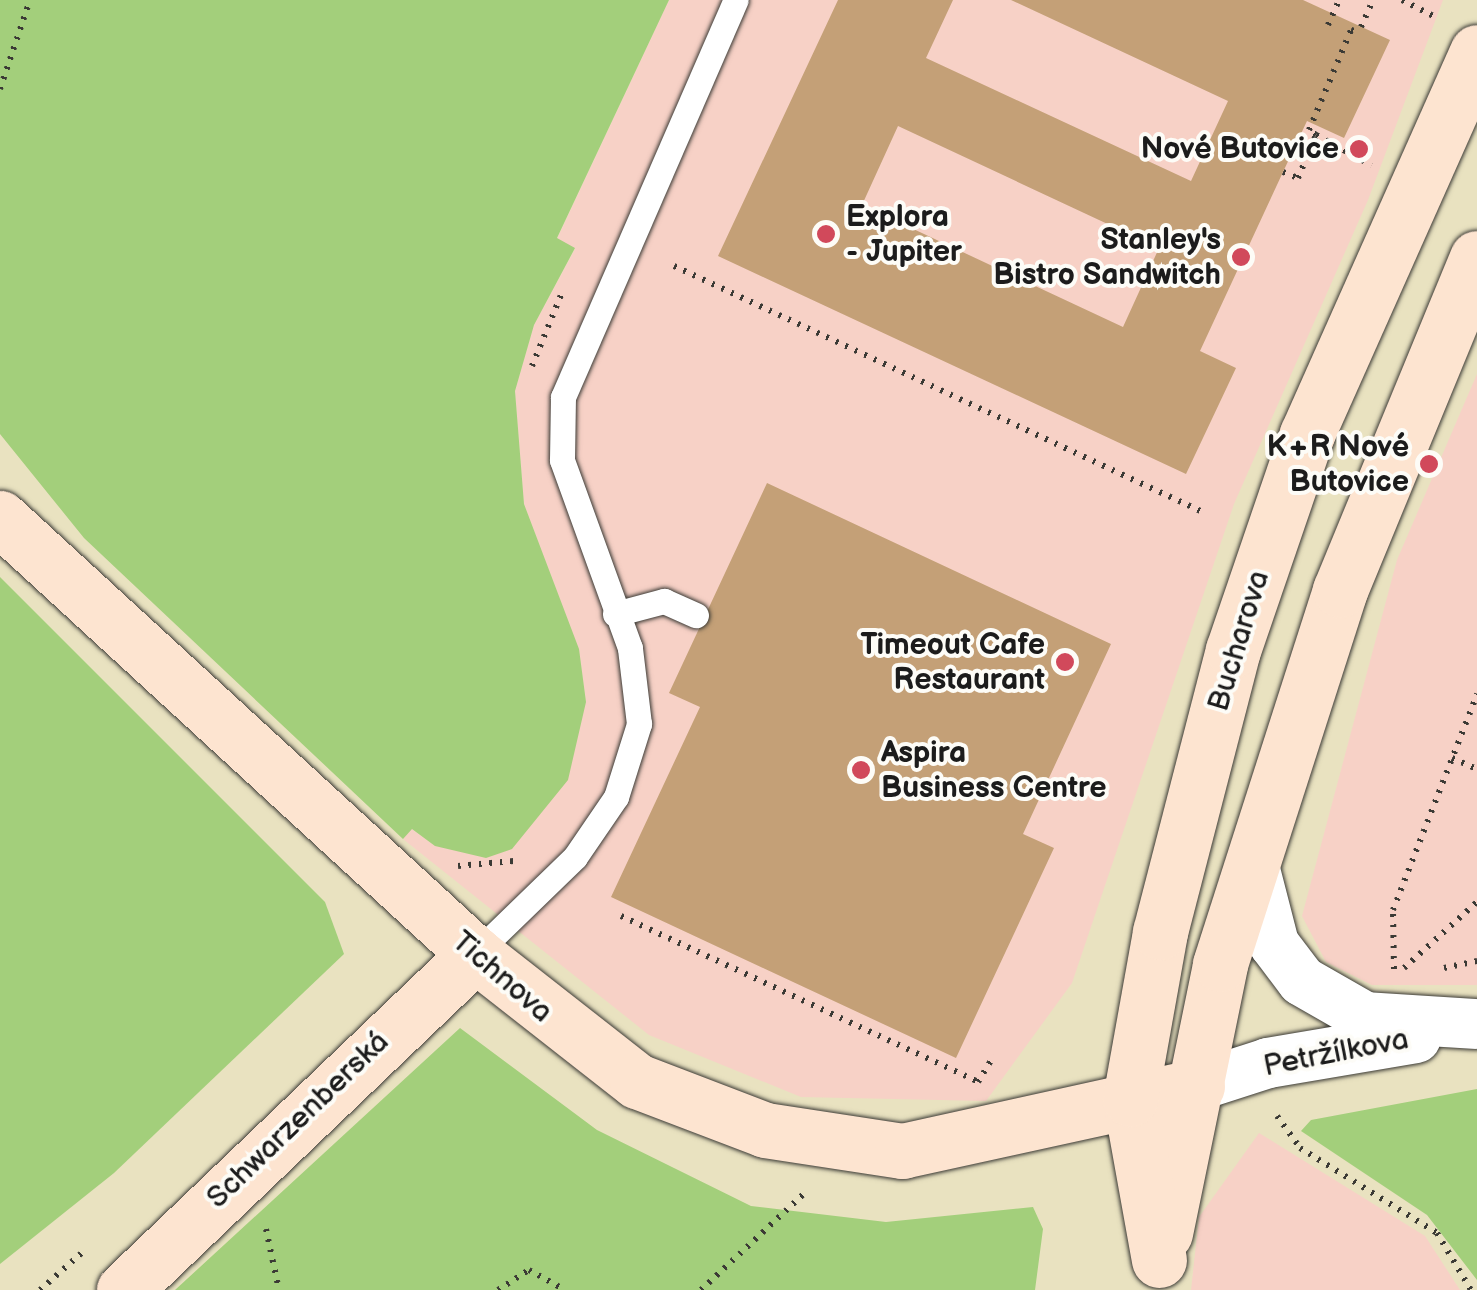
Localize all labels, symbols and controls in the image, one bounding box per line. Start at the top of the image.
place label: Nové Butovice [1141,131,1339,167]
marker: Nové Butovice [1348,138,1370,160]
place label: Explora - Jupiter [846,199,962,270]
place label: Stanley's Bistro Sandwitch [993,222,1221,292]
marker: Explora - Jupiter [815,223,837,245]
marker: Stanley's Bistro Sandwitch [1230,246,1252,268]
place label: K+R Nové Butovice [1267,429,1409,500]
marker: K+R Nové Butovice [1418,453,1440,475]
street label: Bucharova [1201,566,1277,716]
place label: Timeout Cafe Restaurant [861,627,1045,698]
marker: Timeout Cafe Restaurant [1054,651,1076,673]
place label: Aspira Business Centre [881,735,1107,806]
marker: Aspira Business Centre [850,759,872,781]
street label: Tichnova [444,924,560,1030]
street label: Petržílkova [1260,1021,1412,1085]
street label: Schwarzenberská [199,1024,397,1216]

